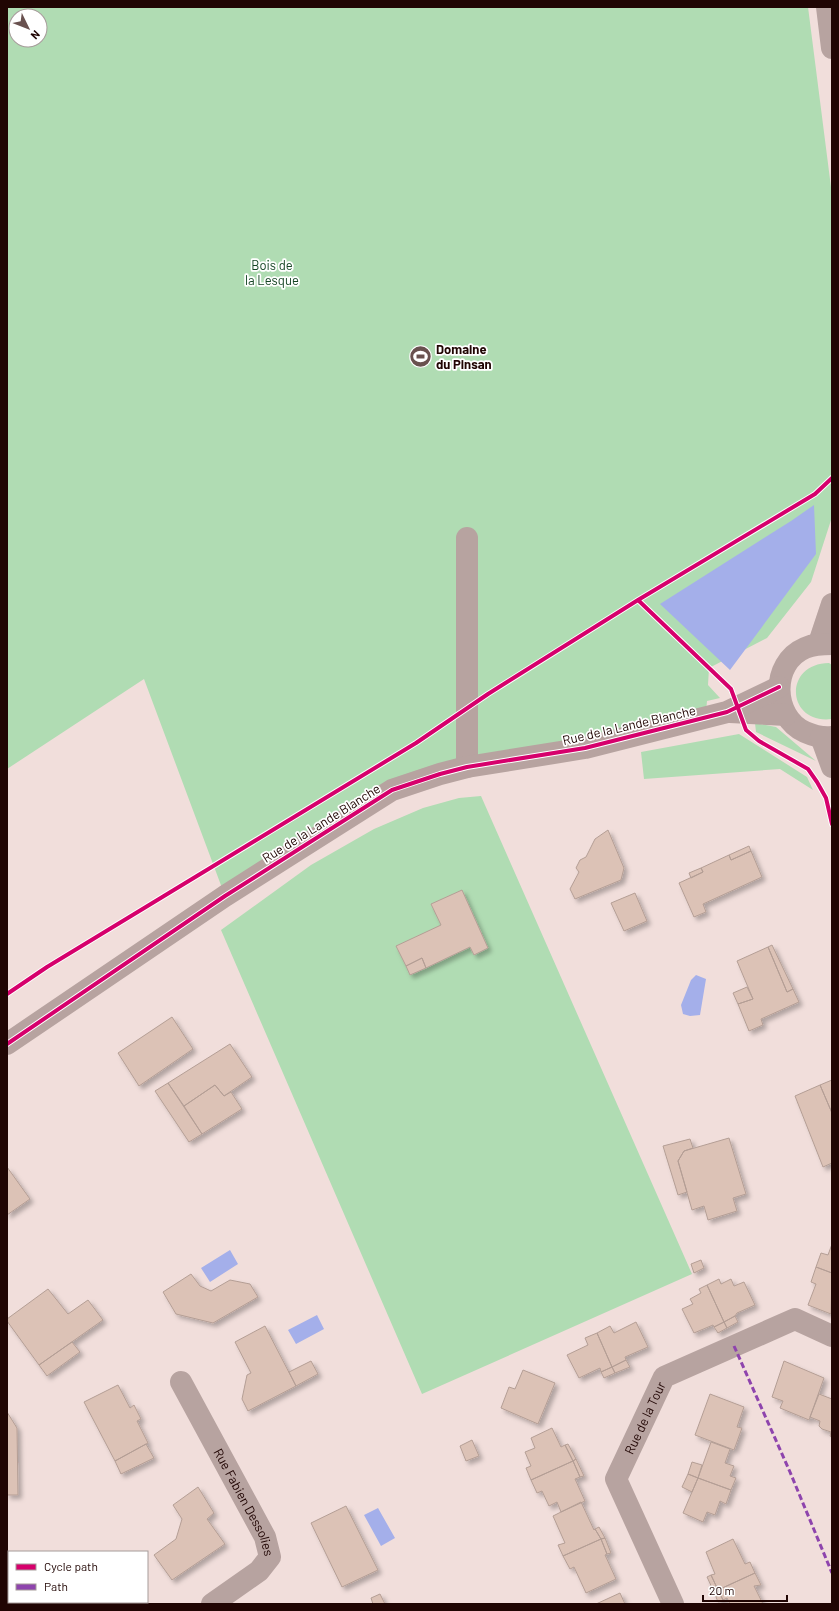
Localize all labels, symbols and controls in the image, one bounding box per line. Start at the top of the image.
north arrow [8,8,48,48]
text: N [28,28,43,42]
park label: Bois de la Lesque [245,257,299,288]
place label: Domaine du Pinsan [436,341,492,372]
sports icon: Domaine du Pinsan [407,343,433,369]
street label: Rue de la Lande Blanche [561,702,697,748]
street label: Rue de la Lande Blanche [259,780,383,866]
street label: Rue de la Tour [621,1379,669,1457]
street label: Rue Fabien Dessolies [210,1446,277,1557]
legend [8,1551,148,1603]
text: Cycle path [44,1559,98,1573]
scale bar [703,1577,787,1603]
text: Path [44,1579,68,1593]
text: 20 m [709,1583,735,1597]

